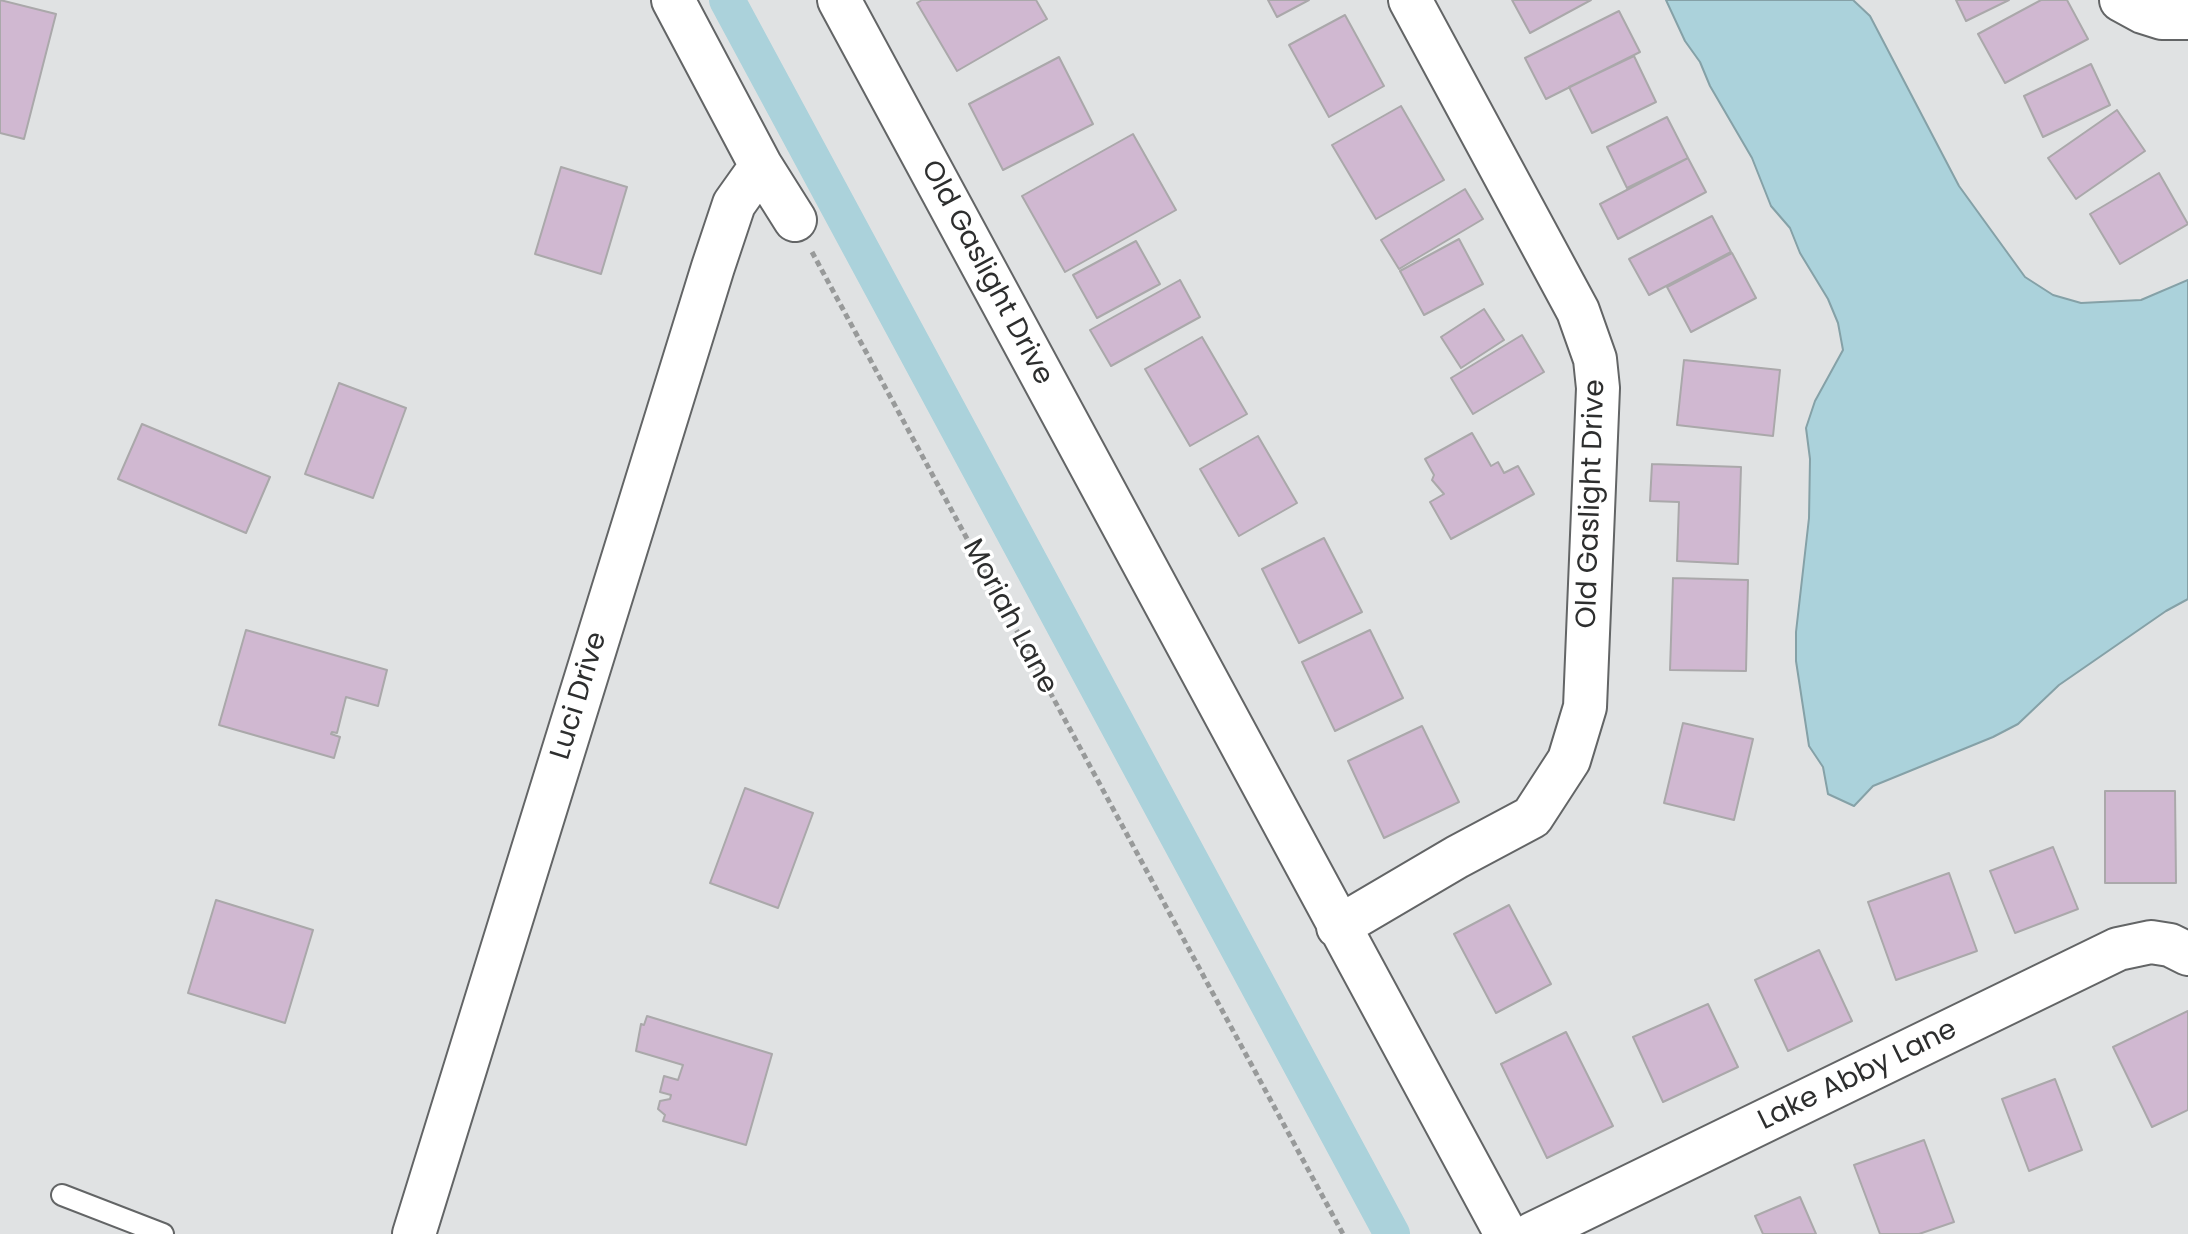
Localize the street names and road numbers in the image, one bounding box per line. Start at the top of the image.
street label: Old Gaslight Drive [913,155,1059,391]
street label: Old Gaslight Drive [1571,379,1613,629]
street label: Moriah Lane [954,534,1064,700]
street label: Luci Drive [545,628,615,764]
street label: Lake Abby Lane [1753,1013,1963,1139]

